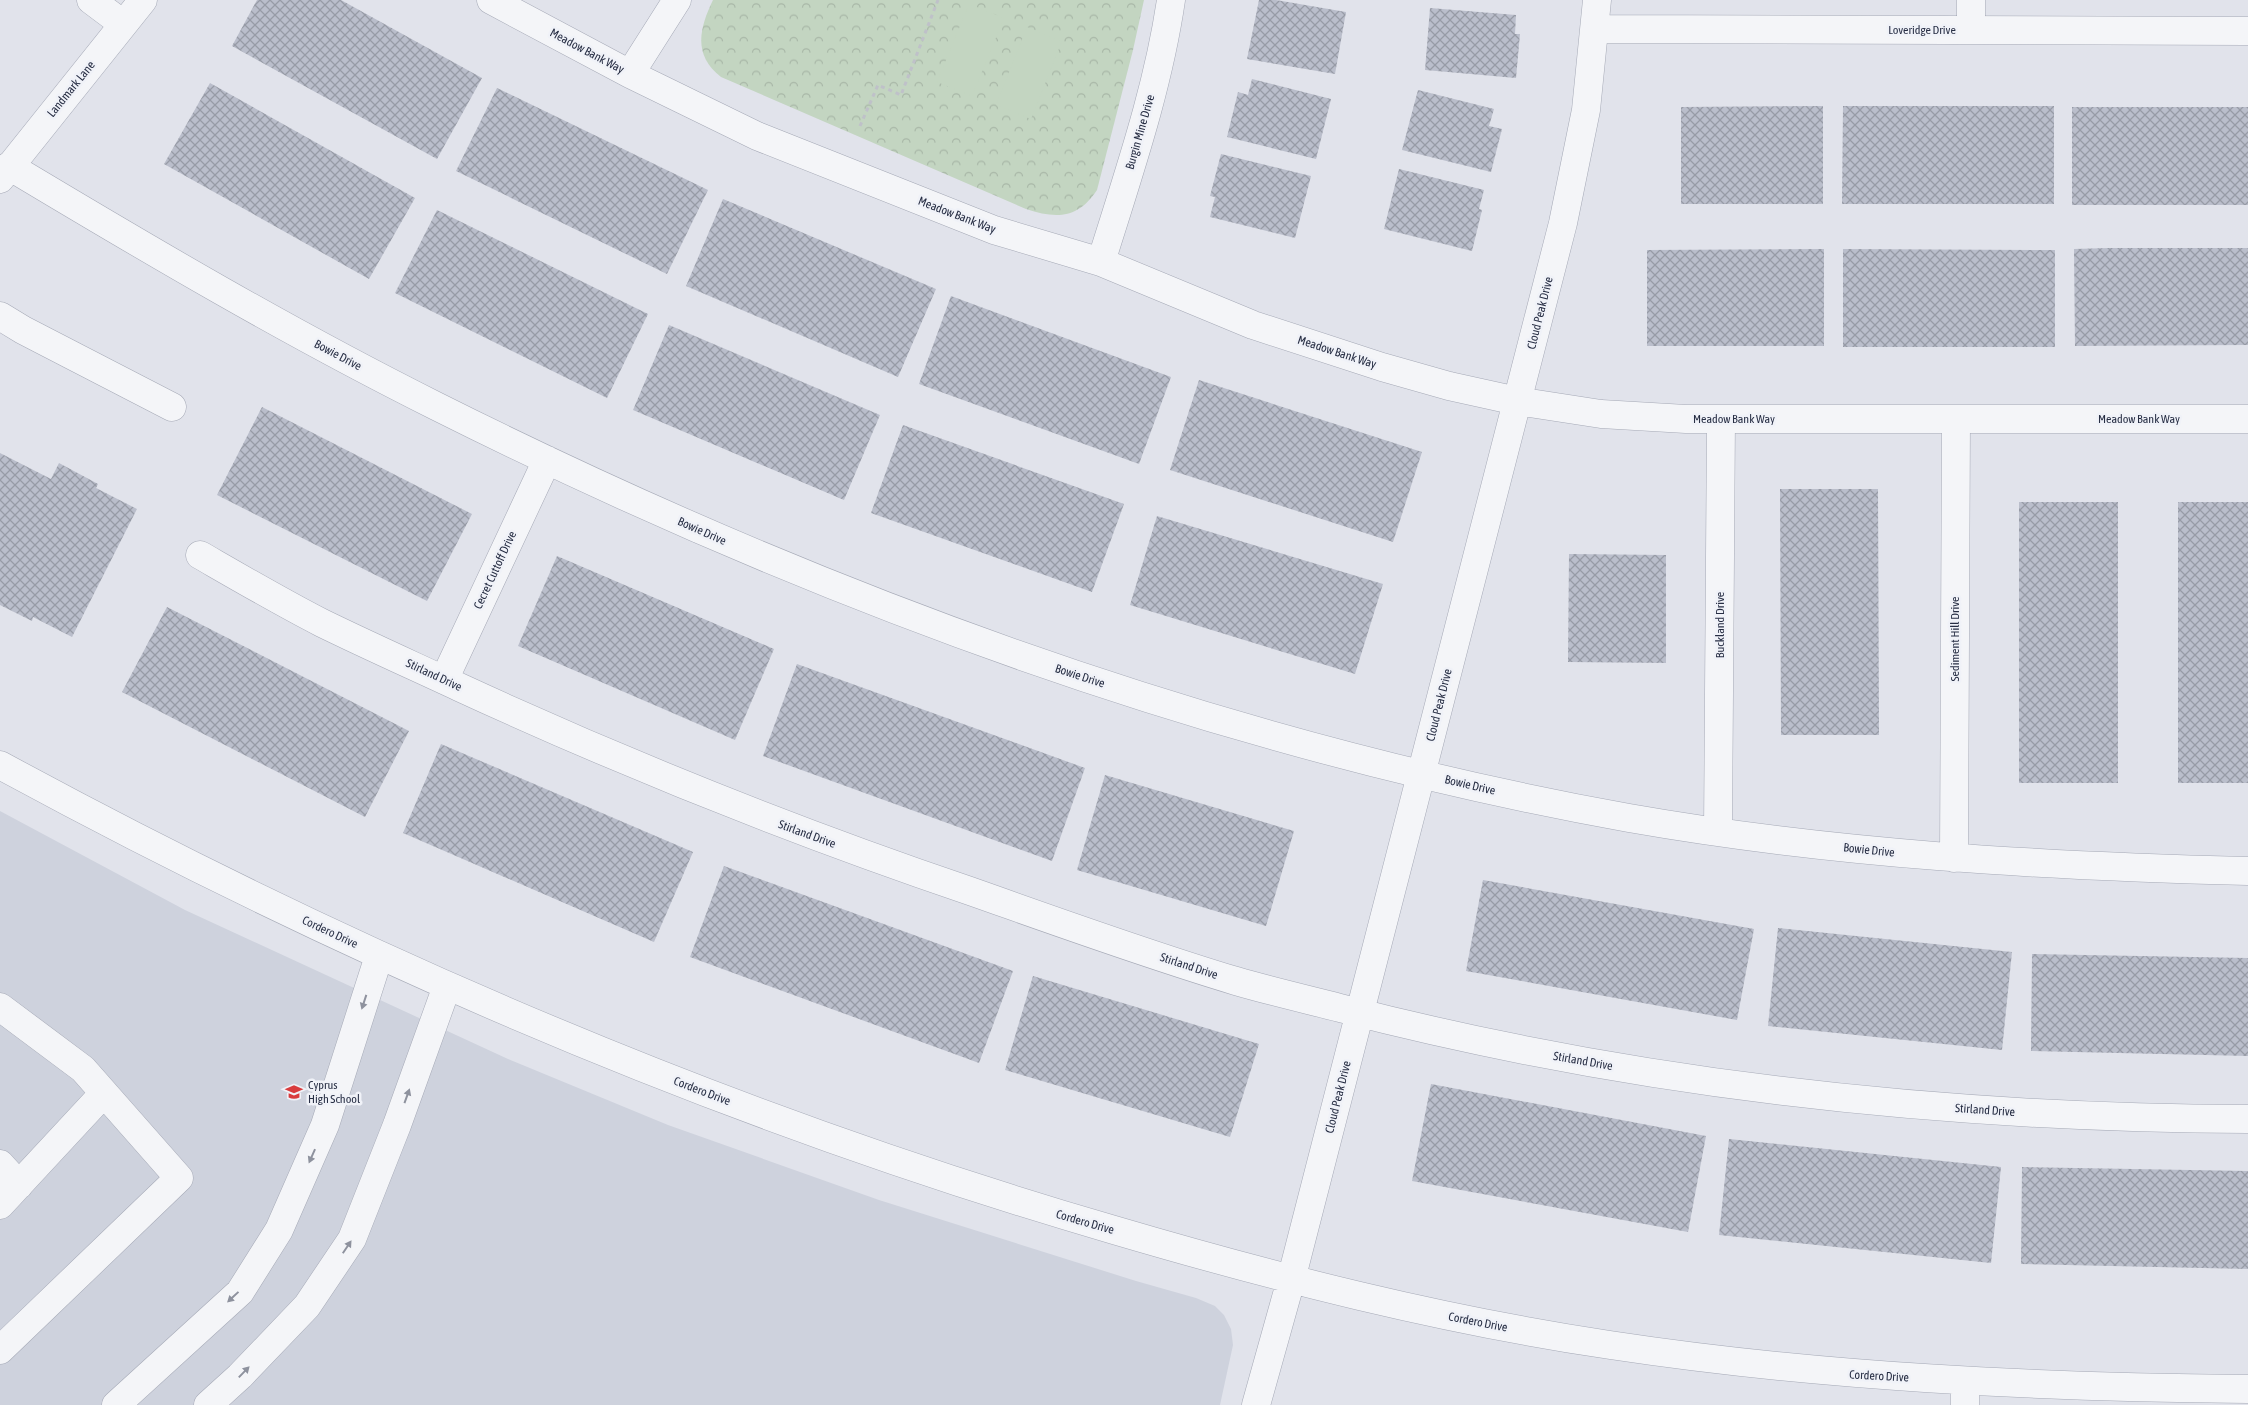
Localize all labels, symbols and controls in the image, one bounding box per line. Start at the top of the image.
street label: Loveridge Drive [1888,23,1956,37]
street label: Meadow Bank Way [548,26,627,76]
street label: Landmark Lane [44,58,98,120]
street label: Burgin Mine Drive [1123,93,1157,171]
street label: Meadow Bank Way [916,194,998,236]
street label: Cloud Peak Drive [1524,275,1556,351]
street label: Meadow Bank Way [1296,333,1378,371]
street label: Bowie Drive [312,337,364,373]
street label: Meadow Bank Way [1693,412,1775,426]
street label: Meadow Bank Way [2098,412,2180,426]
street label: Bowie Drive [676,514,728,548]
street label: Cecret Cuttoff Drive [471,529,519,611]
street label: Buckland Drive [1713,592,1727,658]
street label: Sediment Hill Drive [1948,597,1962,681]
street label: Stirland Drive [404,656,464,694]
street label: Bowie Drive [1053,661,1107,691]
street label: Cloud Peak Drive [1423,667,1455,743]
street label: Bowie Drive [1443,772,1497,798]
street label: Stirland Drive [776,817,838,851]
street label: Bowie Drive [1843,840,1895,860]
street label: Cordero Drive [300,913,360,951]
street label: Stirland Drive [1158,950,1220,982]
one-way arrow [360,995,368,1010]
street label: Stirland Drive [1552,1049,1614,1073]
street label: Cloud Peak Drive [1322,1059,1354,1135]
street label: Cordero Drive [672,1074,732,1108]
place label: Cyprus High School [308,1078,361,1106]
school or university icon: Cyprus High School [284,1082,304,1102]
one-way arrow [404,1089,411,1104]
street label: Stirland Drive [1955,1101,2015,1119]
one-way arrow [307,1149,315,1163]
street label: Cordero Drive [1054,1207,1116,1237]
one-way arrow [342,1240,352,1254]
one-way arrow [228,1291,240,1303]
street label: Cordero Drive [1447,1309,1509,1335]
one-way arrow [238,1366,250,1378]
street label: Cordero Drive [1849,1367,1909,1385]

